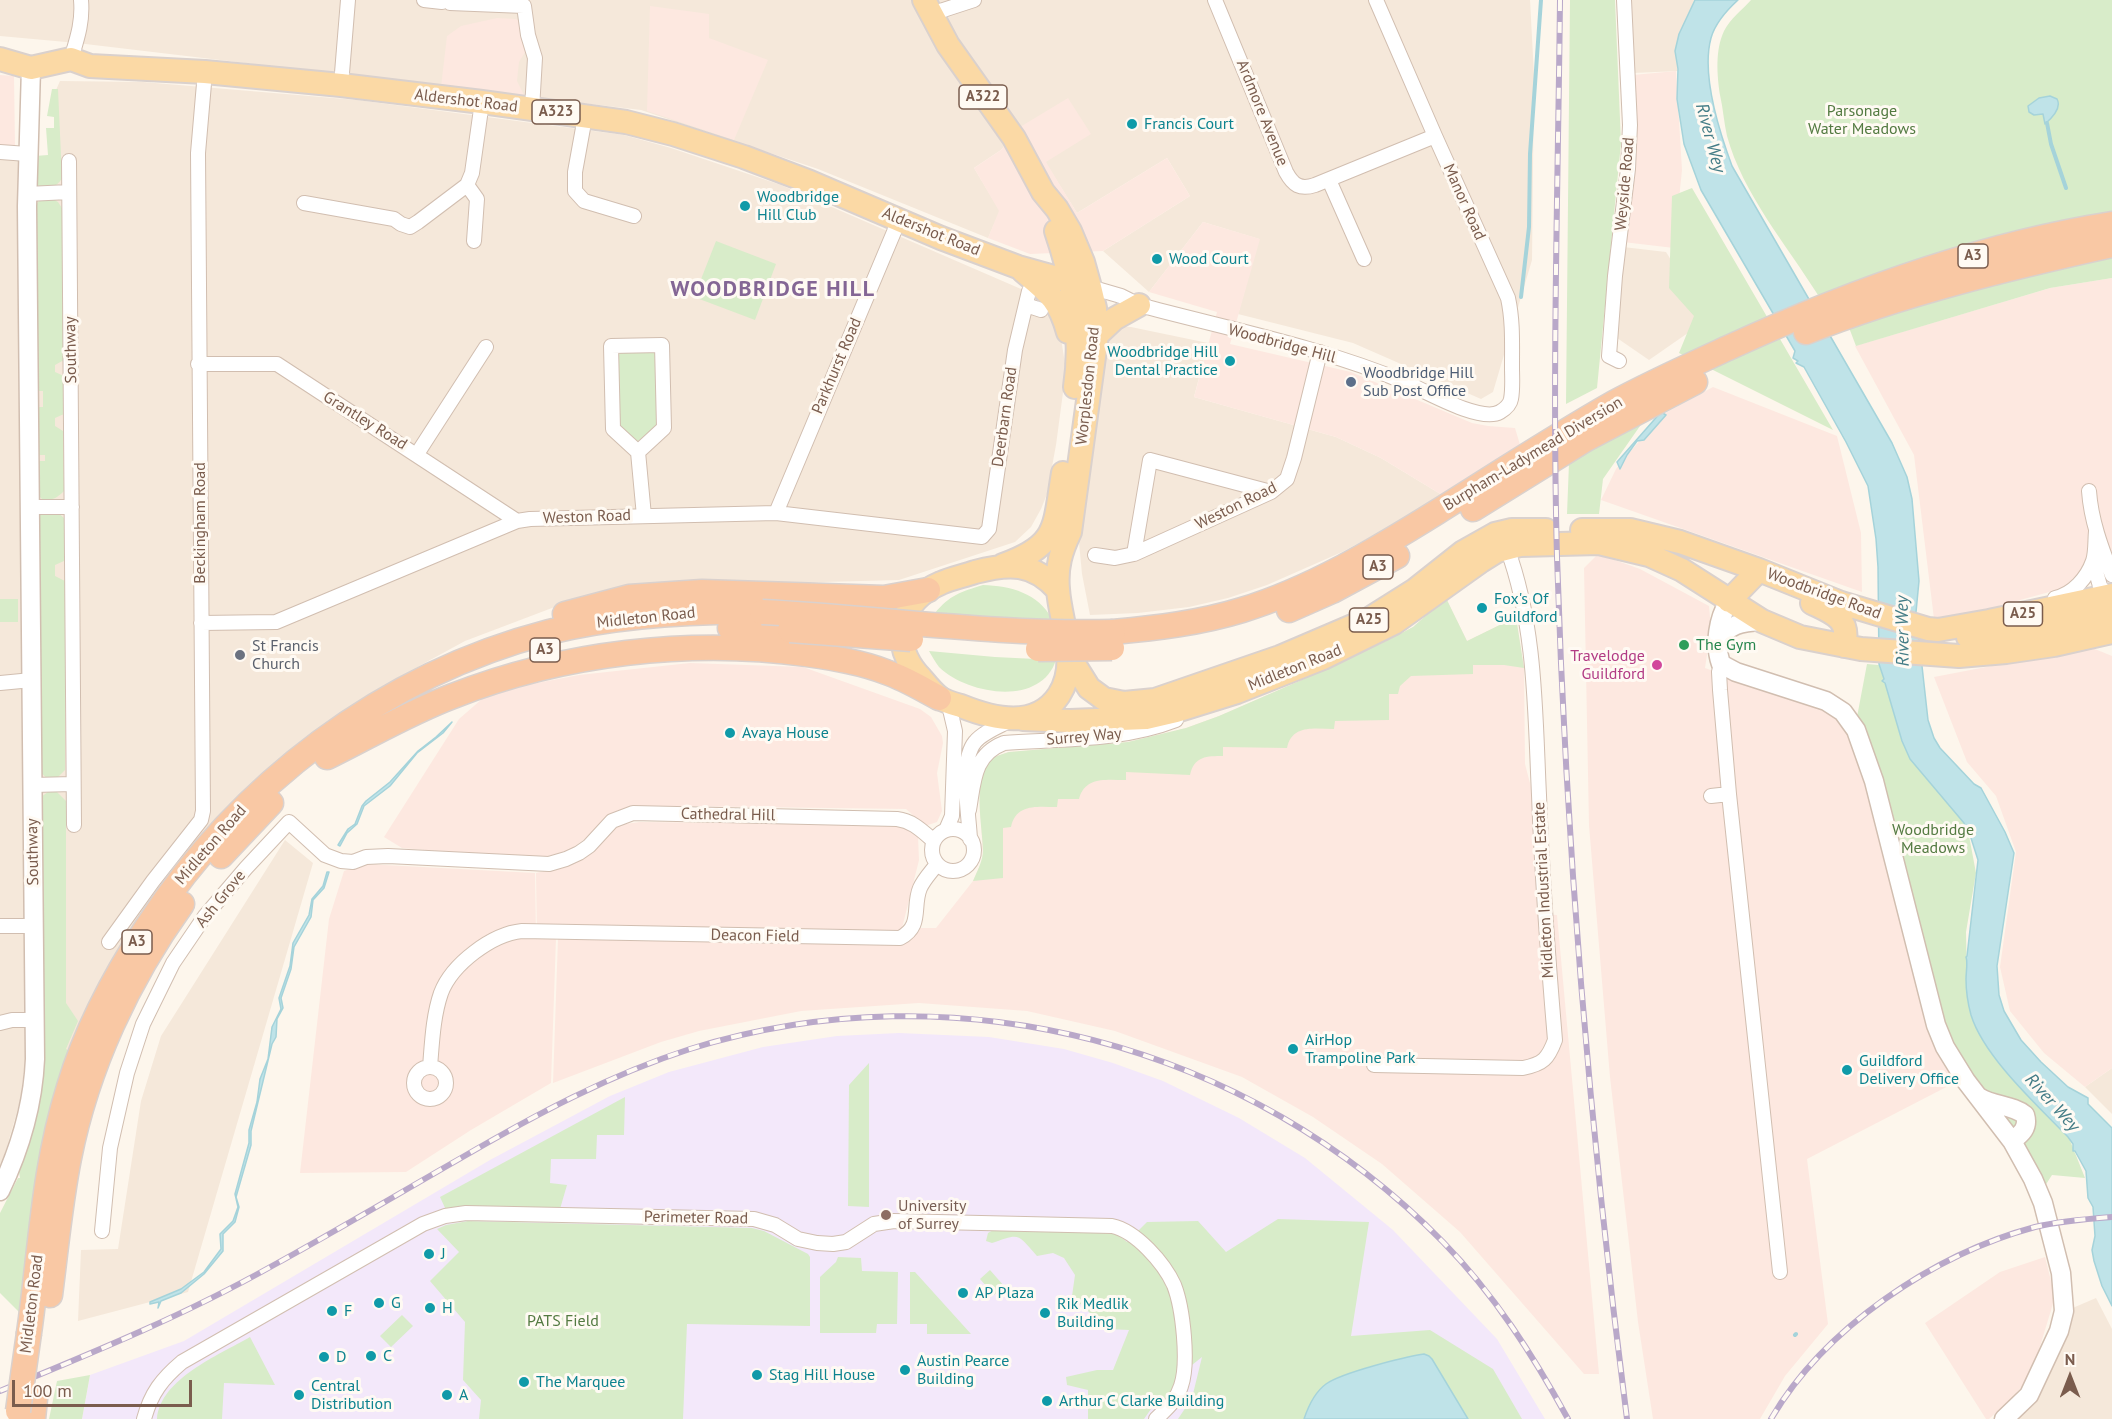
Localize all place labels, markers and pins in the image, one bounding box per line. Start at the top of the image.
place label: Francis Court [1144,114,1234,134]
marker: Francis Court [1125,117,1139,131]
place label: Woodbridge Hill Club [757,187,839,225]
marker: Woodbridge Hill Club [738,199,752,213]
place label: Wood Court [1169,249,1249,269]
marker: Wood Court [1150,252,1164,266]
place label: Woodbridge Hill Dental Practice [1107,342,1218,380]
marker: Woodbridge Hill Dental Practice [1223,354,1237,368]
place label: Woodbridge Hill Sub Post Office [1363,363,1474,401]
marker: Woodbridge Hill Sub Post Office [1344,375,1358,389]
place label: Fox's Of Guildford [1494,589,1558,627]
marker: Fox's Of Guildford [1475,601,1489,615]
place label: The Gym [1696,635,1756,655]
place label: St Francis Church [252,636,319,674]
marker: The Gym [1677,638,1691,652]
place label: Travelodge Guildford [1570,646,1645,684]
marker: St Francis Church [233,648,247,662]
marker: Travelodge Guildford [1650,658,1664,672]
place label: Avaya House [742,723,829,743]
marker: Avaya House [723,726,737,740]
place label: AirHop Trampoline Park [1305,1030,1415,1068]
marker: AirHop Trampoline Park [1286,1042,1300,1056]
place label: Guildford Delivery Office [1859,1051,1959,1089]
marker: Guildford Delivery Office [1840,1063,1854,1077]
place label: University of Surrey [898,1196,966,1234]
marker: University of Surrey [879,1208,893,1222]
place label: J [441,1244,446,1264]
marker: J [422,1247,436,1261]
place label: AP Plaza [975,1283,1034,1303]
marker: AP Plaza [956,1286,970,1300]
place label: G [391,1293,401,1313]
place label: Rik Medlik Building [1057,1294,1129,1332]
marker: G [372,1296,386,1310]
place label: H [442,1298,453,1318]
place label: F [344,1301,352,1321]
marker: H [423,1301,437,1315]
marker: F [325,1304,339,1318]
marker: Rik Medlik Building [1038,1306,1052,1320]
place label: C [383,1346,392,1366]
place label: D [336,1347,346,1367]
marker: C [364,1349,378,1363]
marker: D [317,1350,331,1364]
place label: Austin Pearce Building [917,1351,1009,1389]
marker: Austin Pearce Building [898,1363,912,1377]
place label: Stag Hill House [769,1365,875,1385]
marker: Stag Hill House [750,1368,764,1382]
place label: The Marquee [536,1372,625,1392]
marker: The Marquee [517,1375,531,1389]
place label: Central Distribution [311,1376,392,1414]
place label: A [459,1385,468,1405]
marker: Central Distribution [292,1388,306,1402]
marker: A [440,1388,454,1402]
place label: Arthur C Clarke Building [1059,1391,1224,1411]
marker: Arthur C Clarke Building [1040,1394,1054,1408]

